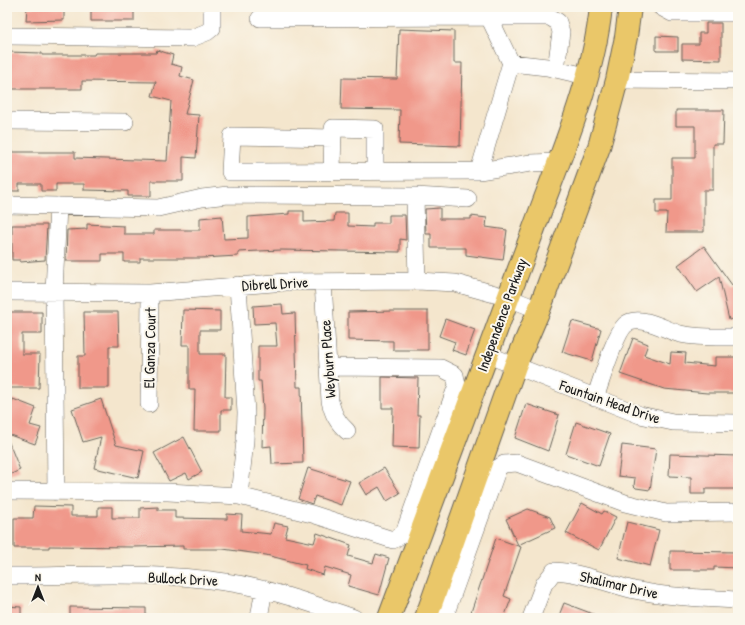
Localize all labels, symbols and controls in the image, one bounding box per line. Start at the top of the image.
street label: Independence Parkway [471,255,532,375]
street label: Dibrell Drive [241,271,309,296]
street label: El Ganza Court [138,307,161,389]
street label: Weyburn Place [314,319,341,399]
street label: Fountain Head Drive [556,374,663,429]
street label: Shalimar Drive [578,565,660,604]
street label: Bullock Drive [148,566,218,591]
north arrow [18,567,58,607]
text: N [35,570,41,584]

